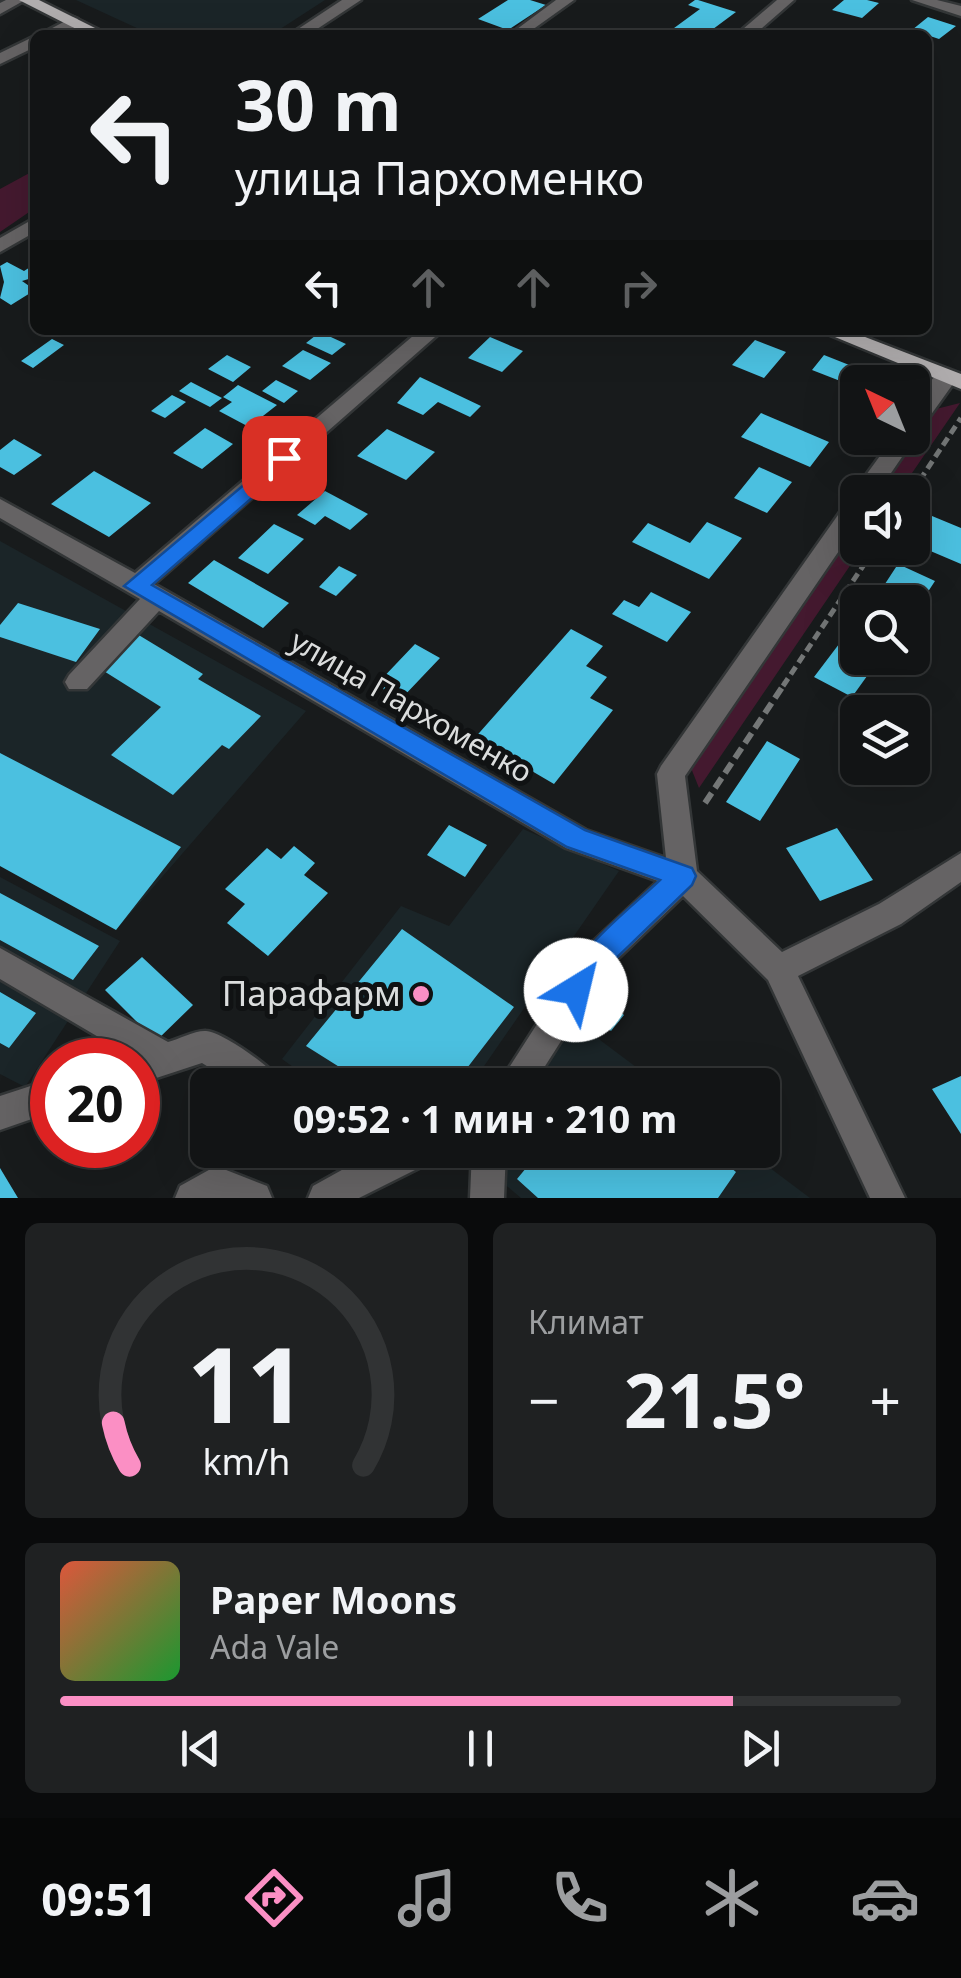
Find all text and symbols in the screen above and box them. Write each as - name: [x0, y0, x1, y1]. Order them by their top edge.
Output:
- text: 30 m: [235, 56, 402, 152]
- icon: left: [70, 70, 200, 200]
- text: улица Пархоменко: [235, 147, 644, 208]
- icon: left: [296, 260, 351, 315]
- icon: ahead: [401, 260, 456, 315]
- icon: ahead: [506, 260, 561, 315]
- icon: right: [611, 260, 666, 315]
- north arrow: [840, 365, 930, 455]
- map controls: [840, 365, 930, 785]
- pin: [242, 416, 327, 501]
- icon: arrive: [257, 431, 312, 486]
- button: sound: [840, 475, 930, 565]
- button: search: [840, 585, 930, 675]
- street label: улица Пархоменко: [283, 620, 540, 792]
- button: layers: [840, 695, 930, 785]
- position arrow: [524, 938, 628, 1042]
- place label: Парафарм: [222, 969, 401, 1016]
- marker: Парафарм: [410, 983, 432, 1005]
- speed limit sign: 20: [30, 1038, 160, 1168]
- text: 09:52 · 1 мин · 210 m: [293, 1092, 677, 1144]
- text: Климат: [528, 1300, 644, 1343]
- text: 11: [187, 1312, 306, 1453]
- text: 21.5°: [624, 1348, 805, 1450]
- text: −: [528, 1362, 559, 1437]
- text: +: [870, 1362, 901, 1437]
- text: km/h: [203, 1437, 290, 1485]
- text: Paper Moons: [210, 1573, 457, 1625]
- text: Ada Vale: [210, 1625, 339, 1668]
- icon: previous: [173, 1721, 228, 1776]
- icon: pause: [453, 1721, 508, 1776]
- icon: next: [733, 1721, 788, 1776]
- icon: directions: [239, 1863, 309, 1933]
- icon: music: [392, 1863, 462, 1933]
- icon: phone: [545, 1863, 615, 1933]
- icon: climate: [697, 1863, 767, 1933]
- icon: car: [850, 1863, 920, 1933]
- text: 09:51: [41, 1868, 157, 1929]

